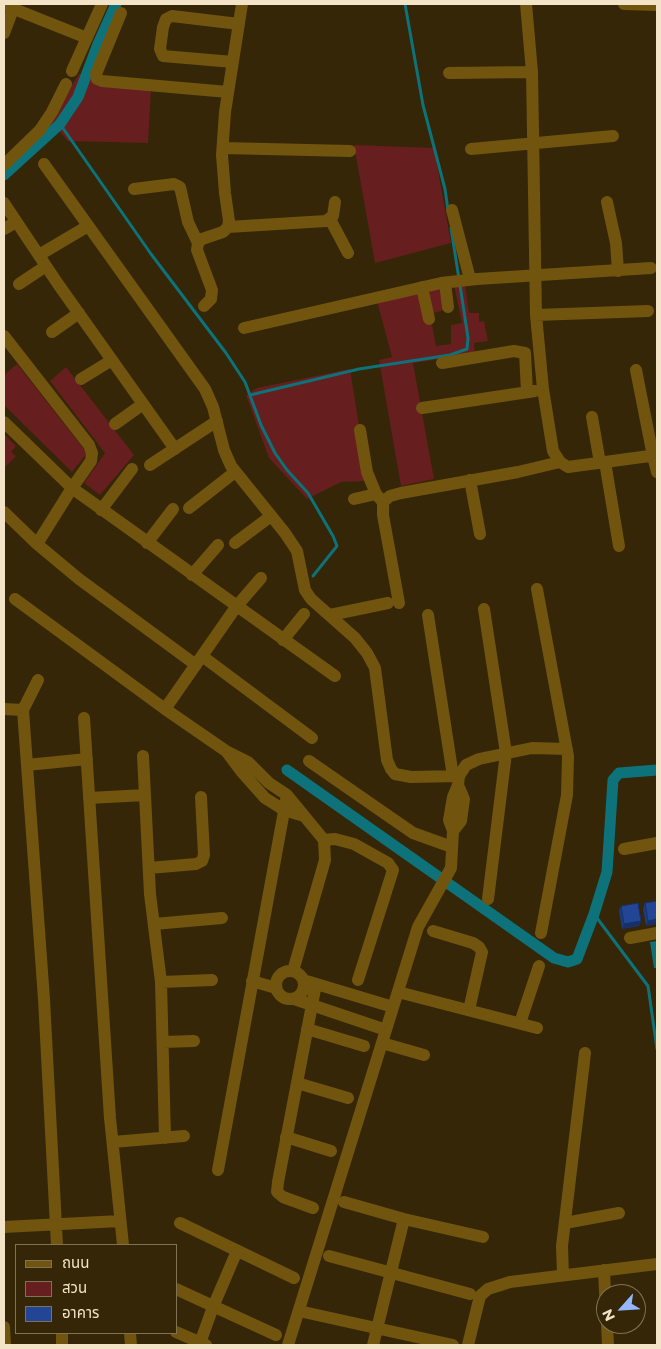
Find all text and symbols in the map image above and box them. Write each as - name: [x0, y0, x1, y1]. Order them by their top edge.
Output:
- legend: [15, 1244, 178, 1334]
- text: ถนน: [62, 1253, 89, 1272]
- text: สวน: [62, 1278, 87, 1297]
- north arrow: [596, 1284, 646, 1334]
- text: อาคาร: [62, 1303, 99, 1322]
- text: N: [598, 1306, 619, 1324]

